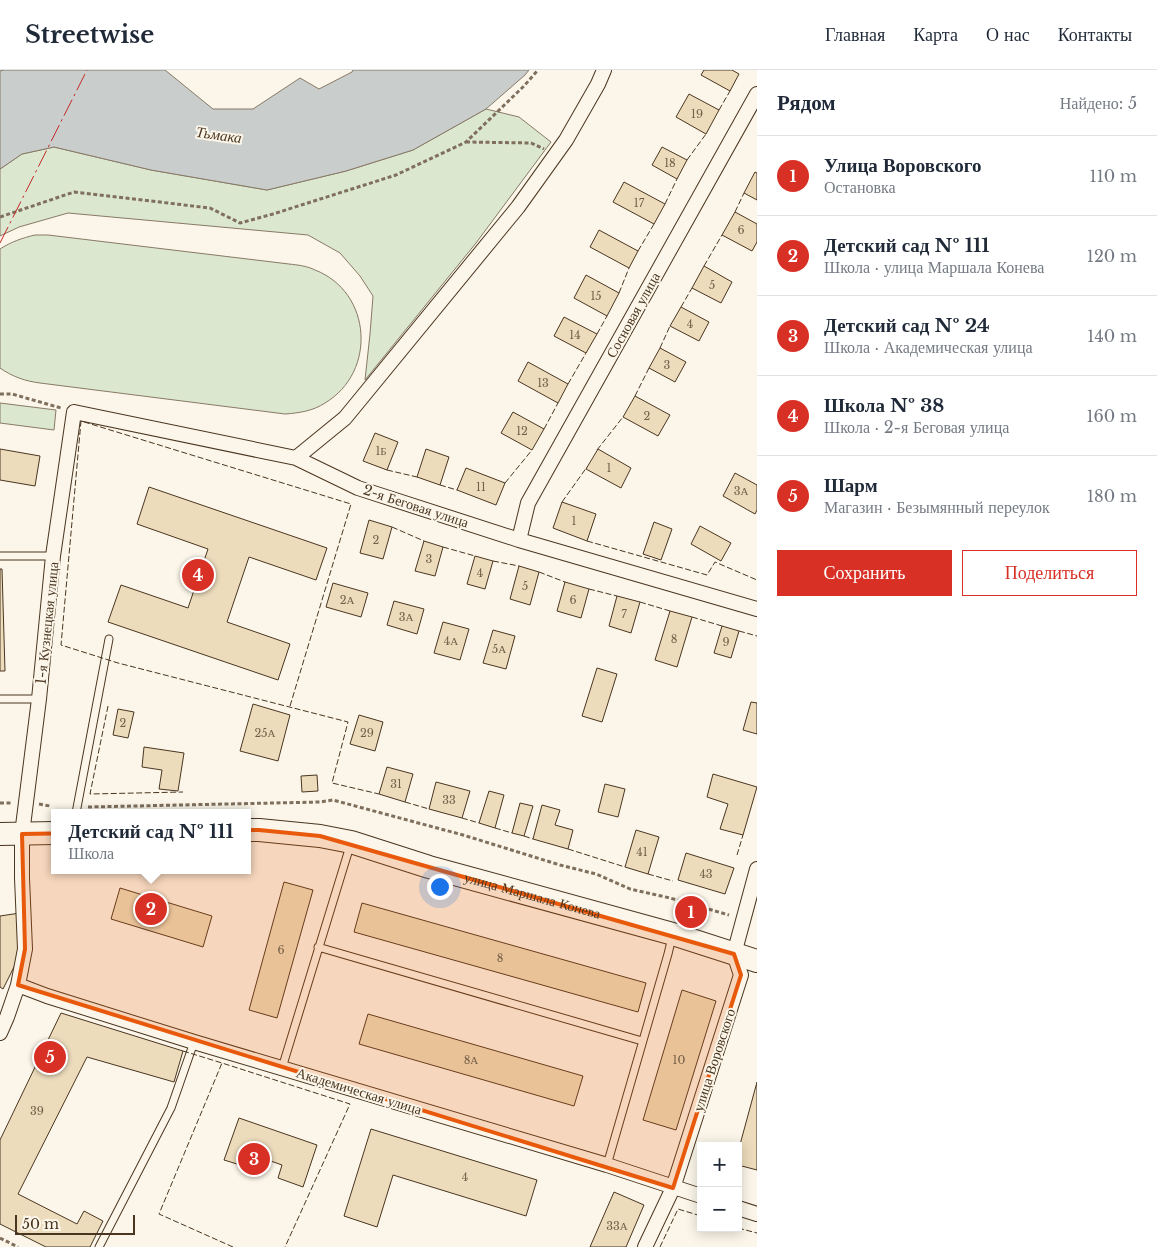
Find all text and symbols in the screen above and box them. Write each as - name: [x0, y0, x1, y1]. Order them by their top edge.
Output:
- text: Streetwise: [25, 20, 154, 49]
- text: Главная: [825, 24, 885, 46]
- text: Карта: [913, 24, 958, 46]
- text: О нас: [986, 24, 1030, 46]
- text: Контакты: [1058, 24, 1132, 46]
- text: Рядом: [777, 90, 836, 116]
- text: Найдено: 5: [1060, 93, 1137, 113]
- house number: 19: [691, 107, 703, 121]
- water label: Тьмака: [195, 122, 243, 147]
- text: Улица Воровского: [824, 154, 981, 177]
- house number: 18: [664, 156, 676, 170]
- text: 1: [790, 166, 796, 186]
- text: 110 m: [1090, 166, 1137, 186]
- text: Остановка: [824, 177, 896, 197]
- house number: 17: [634, 196, 645, 210]
- house number: 6: [737, 223, 745, 237]
- text: Детский сад № 111: [824, 234, 990, 257]
- text: 2: [788, 246, 798, 266]
- text: 120 m: [1087, 246, 1137, 266]
- text: Школа · улица Маршала Конева: [824, 257, 1044, 277]
- street label: Сосновая улица: [602, 268, 664, 361]
- house number: 5: [709, 278, 715, 292]
- house number: 15: [590, 289, 602, 303]
- text: Детский сад № 24: [824, 314, 990, 337]
- house number: 4: [687, 317, 693, 331]
- text: 3: [788, 326, 798, 346]
- text: 140 m: [1087, 326, 1137, 346]
- house number: 14: [569, 328, 581, 342]
- text: Школа · Академическая улица: [824, 337, 1033, 357]
- house number: 3: [664, 358, 671, 372]
- house number: 13: [537, 376, 549, 390]
- text: Школа № 38: [824, 394, 944, 417]
- text: 4: [788, 406, 798, 426]
- text: 160 m: [1086, 406, 1137, 426]
- house number: 2: [644, 409, 651, 423]
- text: Школа · 2-я Беговая улица: [824, 417, 1009, 437]
- house number: 12: [516, 424, 528, 438]
- house number: 1Б: [375, 444, 387, 458]
- house number: 1: [607, 461, 612, 475]
- text: Шарм: [824, 474, 878, 497]
- street label: 2-я Беговая улица: [361, 480, 472, 532]
- house number: 11: [476, 480, 486, 494]
- house number: 3А: [734, 484, 748, 498]
- text: 5: [788, 486, 798, 506]
- text: 180 m: [1087, 486, 1137, 506]
- text: Магазин · Безымянный переулок: [824, 497, 1050, 517]
- house number: 1: [572, 514, 577, 528]
- house number: 2: [373, 533, 380, 547]
- button: Сохранить: [777, 550, 952, 596]
- button: Поделиться: [962, 550, 1137, 596]
- house number: 3: [426, 552, 433, 566]
- pin: 4: [182, 556, 214, 594]
- street label: 1-я Кузнецкая улица: [32, 560, 62, 685]
- house number: 4: [477, 566, 483, 580]
- house number: 5: [522, 579, 528, 593]
- house number: 2А: [340, 593, 354, 607]
- house number: 6: [569, 593, 577, 607]
- house number: 7: [621, 607, 627, 621]
- house number: 3А: [399, 610, 413, 624]
- house number: 8: [671, 632, 677, 646]
- house number: 4А: [444, 634, 458, 648]
- house number: 9: [722, 635, 730, 649]
- house number: 5А: [492, 642, 506, 656]
- house number: 2: [120, 716, 127, 730]
- house number: 25А: [255, 726, 276, 740]
- house number: 29: [360, 726, 374, 740]
- house number: 31: [390, 777, 402, 791]
- house number: 33: [442, 793, 456, 807]
- popup: [51, 809, 251, 874]
- text: Детский сад № 111: [68, 820, 234, 843]
- text: Школа: [68, 843, 114, 863]
- house number: 41: [636, 845, 648, 859]
- house number: 43: [699, 867, 713, 881]
- street label: улица Маршала Конева: [462, 868, 603, 923]
- your location: [427, 874, 453, 900]
- pin: 2: [135, 890, 167, 928]
- pin: 1: [675, 893, 707, 931]
- house number: 6: [277, 943, 285, 957]
- house number: 8: [497, 951, 503, 965]
- street label: улица Воровского: [689, 1006, 739, 1114]
- pin: 5: [34, 1038, 66, 1076]
- house number: 8А: [464, 1053, 478, 1067]
- house number: 10: [673, 1053, 686, 1067]
- street label: Академическая улица: [294, 1063, 425, 1119]
- house number: 39: [30, 1104, 44, 1118]
- pin: 3: [238, 1140, 270, 1178]
- map controls: [697, 1142, 742, 1232]
- button: +: [697, 1142, 742, 1187]
- house number: 4: [462, 1170, 468, 1184]
- button: −: [697, 1187, 742, 1232]
- scale bar: [15, 1212, 135, 1235]
- text: 50 m: [22, 1215, 59, 1233]
- house number: 33А: [606, 1219, 628, 1233]

